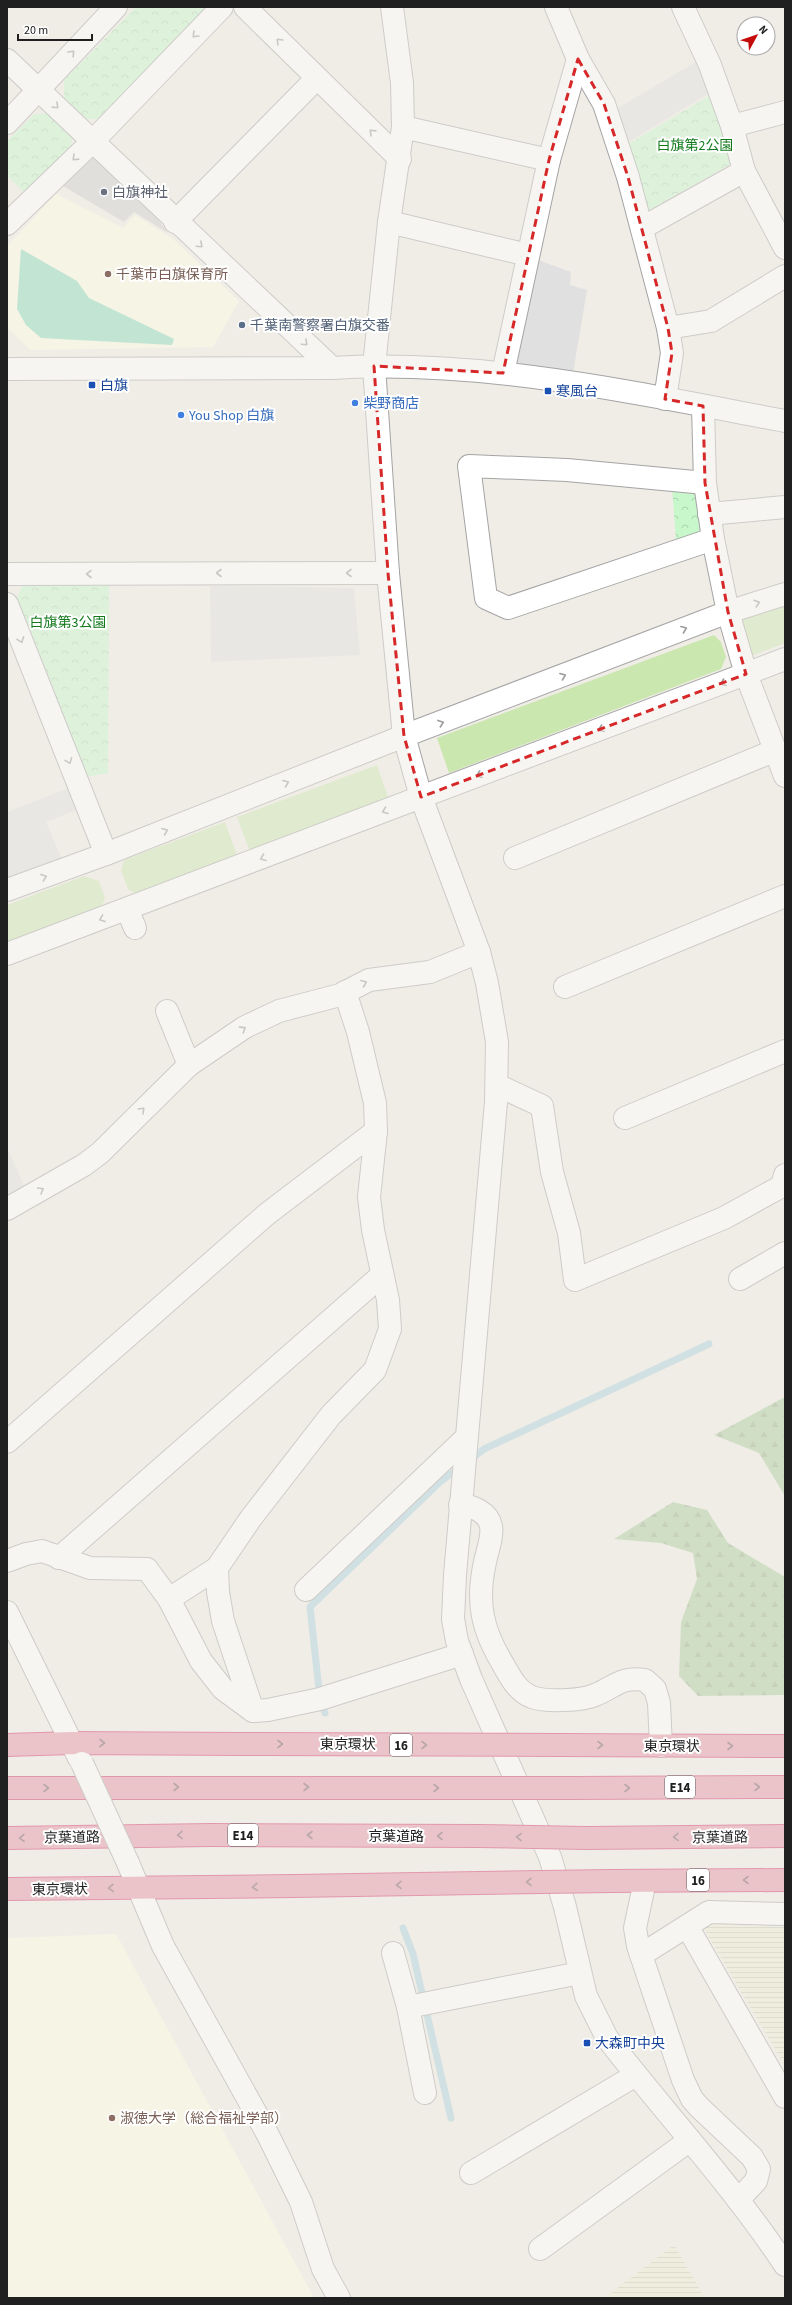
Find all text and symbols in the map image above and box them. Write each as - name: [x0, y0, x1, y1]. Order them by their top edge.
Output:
- scale bar: [18, 16, 92, 42]
- north arrow: [736, 16, 776, 56]
- text: 20 m: [24, 22, 48, 39]
- text: N: [755, 22, 771, 38]
- one-way arrow: [192, 30, 200, 38]
- one-way arrow: [276, 38, 284, 46]
- one-way arrow: [67, 50, 75, 58]
- one-way arrow: [51, 101, 59, 109]
- one-way arrow: [369, 129, 377, 137]
- park label: 白旗第2公園: [657, 136, 733, 156]
- one-way arrow: [72, 153, 80, 161]
- place label: 白旗神社: [112, 183, 168, 203]
- marker: 白旗神社: [99, 187, 109, 197]
- one-way arrow: [195, 240, 203, 248]
- place label: 千葉市白旗保育所: [116, 265, 228, 285]
- marker: 千葉市白旗保育所: [103, 269, 113, 279]
- place label: 千葉南警察署白旗交番: [250, 316, 390, 336]
- marker: 千葉南警察署白旗交番: [237, 320, 247, 330]
- one-way arrow: [300, 338, 308, 346]
- place label: 白旗: [100, 376, 128, 396]
- marker: 白旗: [87, 380, 97, 390]
- place label: 寒風台: [556, 382, 598, 402]
- marker: 寒風台: [543, 386, 553, 396]
- place label: 柴野商店: [363, 394, 419, 414]
- marker: 柴野商店: [350, 398, 360, 408]
- place label: You Shop 白旗: [188, 406, 274, 426]
- marker: You Shop 白旗: [176, 410, 186, 420]
- one-way arrow: [216, 569, 222, 577]
- one-way arrow: [346, 569, 352, 577]
- one-way arrow: [86, 570, 92, 578]
- one-way arrow: [753, 599, 760, 608]
- park label: 白旗第3公園: [30, 613, 106, 633]
- one-way arrow: [680, 626, 687, 634]
- one-way arrow: [17, 636, 25, 643]
- one-way arrow: [559, 673, 566, 681]
- one-way arrow: [719, 679, 726, 687]
- one-way arrow: [437, 719, 444, 727]
- one-way arrow: [598, 725, 605, 733]
- one-way arrow: [64, 757, 72, 764]
- one-way arrow: [476, 771, 483, 779]
- one-way arrow: [283, 779, 290, 787]
- one-way arrow: [381, 807, 388, 815]
- one-way arrow: [162, 827, 169, 835]
- one-way arrow: [260, 853, 267, 861]
- one-way arrow: [40, 873, 47, 881]
- one-way arrow: [99, 914, 106, 922]
- one-way arrow: [360, 979, 367, 987]
- one-way arrow: [239, 1026, 246, 1033]
- one-way arrow: [138, 1107, 145, 1115]
- one-way arrow: [37, 1187, 44, 1194]
- road number: 16: [390, 1734, 412, 1756]
- street label: 東京環状: [320, 1735, 376, 1755]
- street label: 東京環状: [644, 1737, 700, 1757]
- one-way arrow: [99, 1739, 105, 1747]
- one-way arrow: [277, 1740, 283, 1748]
- one-way arrow: [421, 1741, 427, 1749]
- one-way arrow: [597, 1741, 603, 1749]
- one-way arrow: [727, 1742, 733, 1750]
- road number: E14: [665, 1776, 695, 1798]
- one-way arrow: [173, 1783, 179, 1791]
- one-way arrow: [303, 1783, 309, 1791]
- one-way arrow: [754, 1783, 760, 1791]
- one-way arrow: [43, 1784, 49, 1792]
- one-way arrow: [433, 1784, 439, 1792]
- one-way arrow: [624, 1784, 630, 1792]
- road number: E14: [228, 1824, 258, 1846]
- street label: 京葉道路: [368, 1827, 424, 1847]
- street label: 京葉道路: [44, 1828, 100, 1848]
- street label: 京葉道路: [692, 1828, 748, 1848]
- one-way arrow: [177, 1831, 183, 1839]
- one-way arrow: [307, 1831, 313, 1839]
- one-way arrow: [437, 1832, 443, 1840]
- one-way arrow: [516, 1833, 522, 1841]
- one-way arrow: [673, 1833, 679, 1841]
- one-way arrow: [19, 1834, 25, 1842]
- road number: 16: [687, 1869, 709, 1891]
- one-way arrow: [743, 1876, 749, 1884]
- one-way arrow: [526, 1878, 532, 1886]
- street label: 東京環状: [32, 1880, 88, 1900]
- one-way arrow: [396, 1880, 402, 1889]
- one-way arrow: [252, 1883, 258, 1891]
- one-way arrow: [108, 1884, 114, 1892]
- place label: 大森町中央: [595, 2034, 665, 2054]
- marker: 大森町中央: [582, 2038, 592, 2048]
- place label: 淑徳大学（総合福祉学部）: [120, 2109, 288, 2129]
- marker: 淑徳大学（総合福祉学部）: [107, 2113, 117, 2123]

